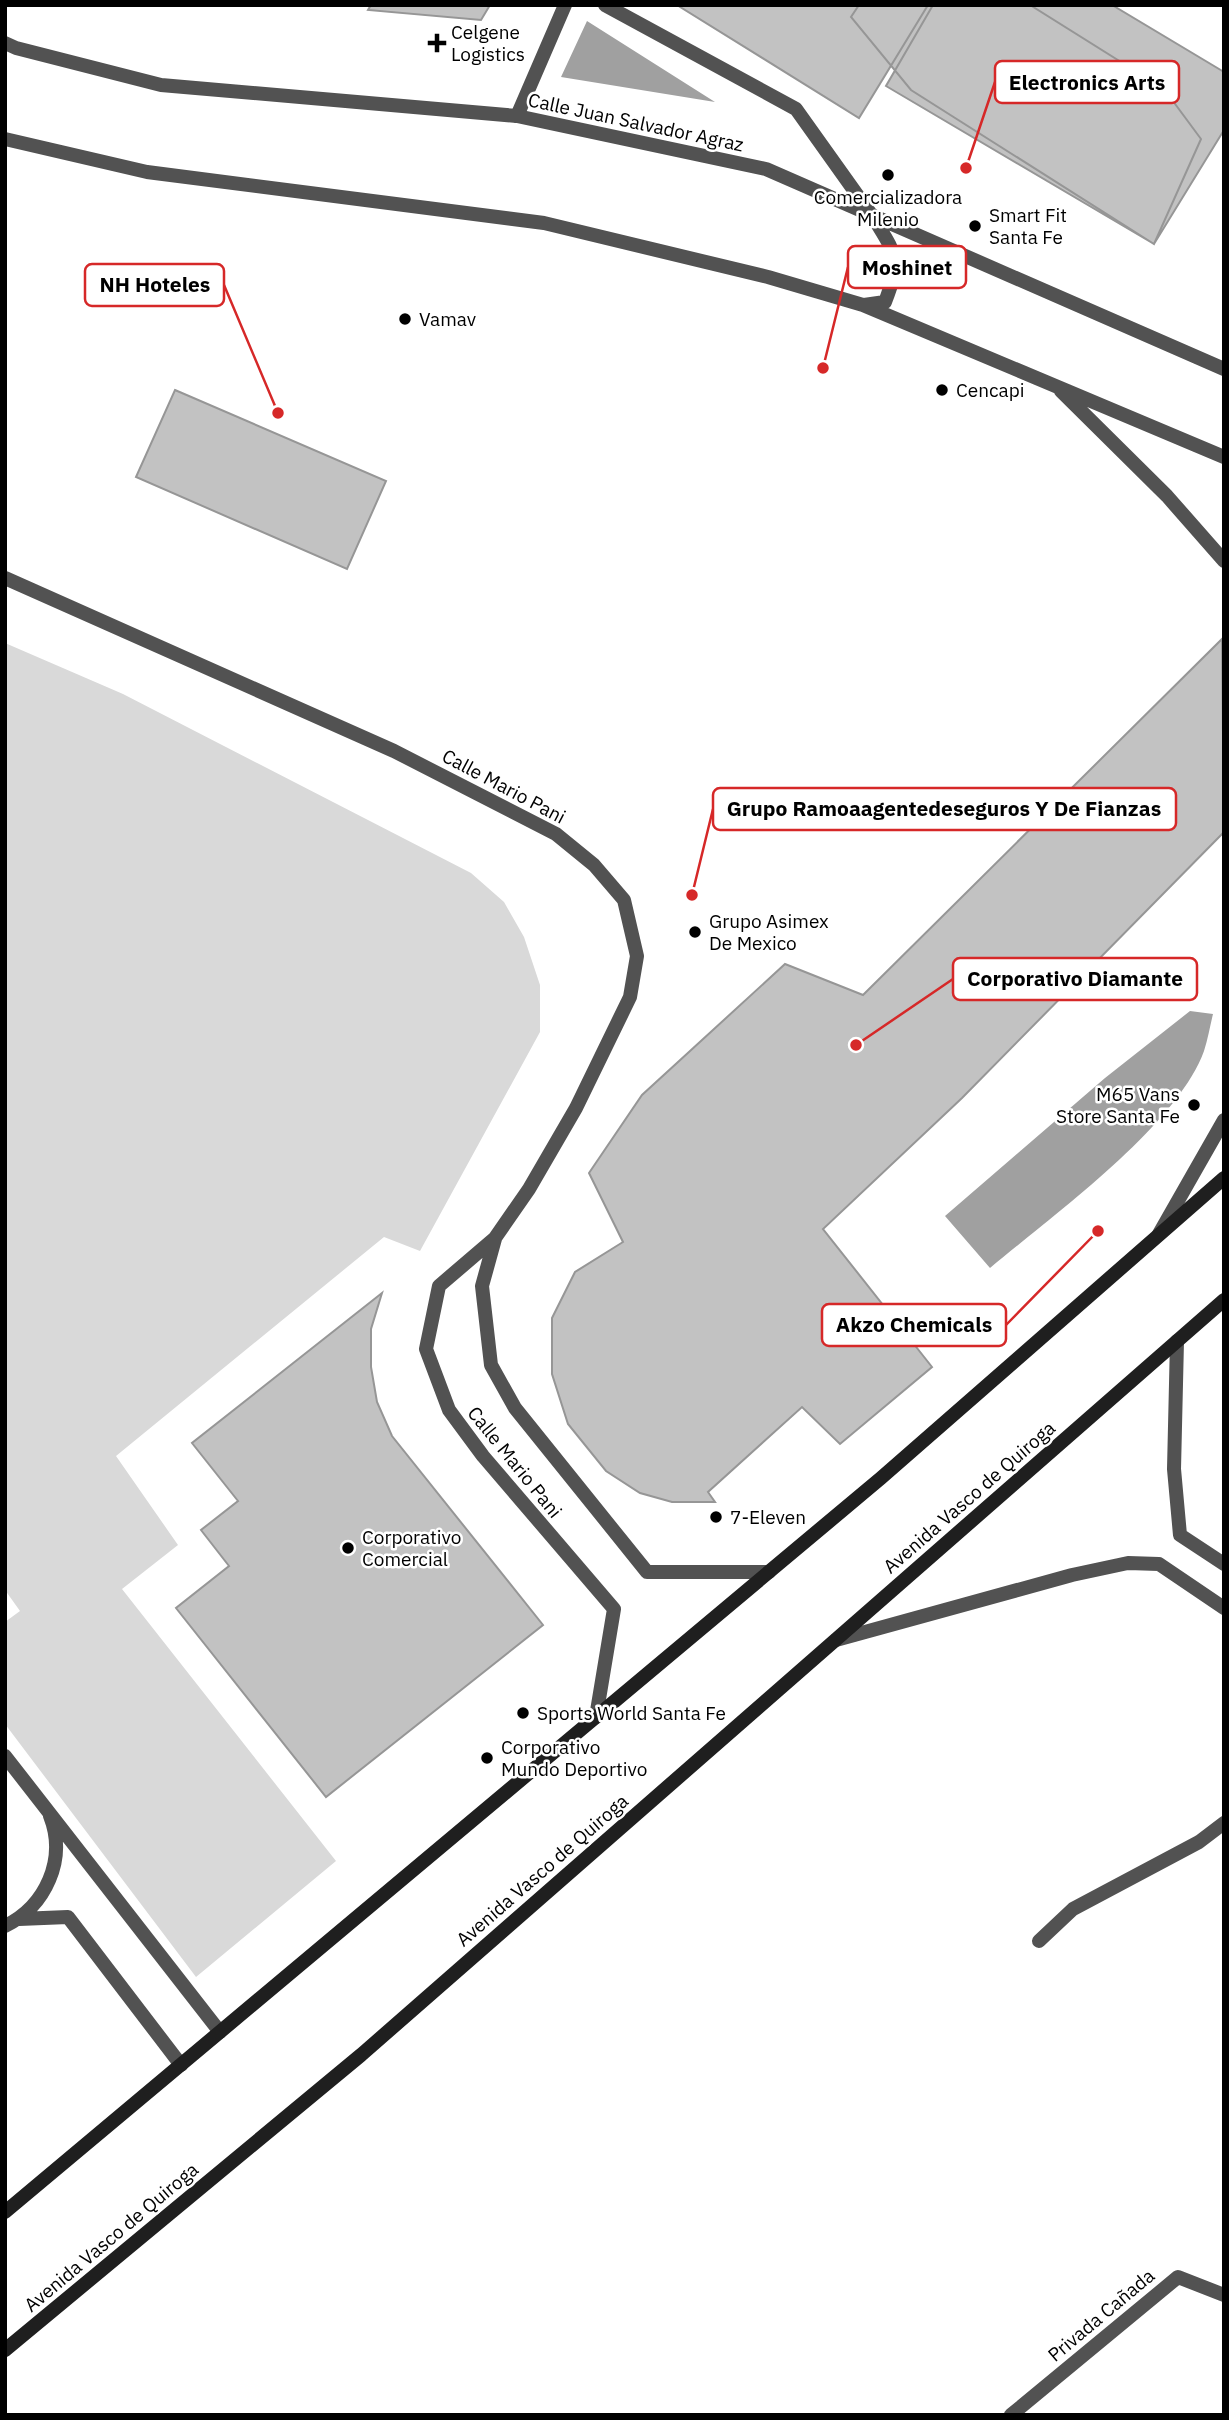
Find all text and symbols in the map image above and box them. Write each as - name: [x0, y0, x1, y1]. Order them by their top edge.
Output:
- place label: Celgene Logistics: [451, 20, 525, 66]
- marker: Celgene Logistics: [429, 35, 445, 51]
- callout: Electronics Arts: [995, 61, 1179, 103]
- text: Electronics Arts: [1009, 68, 1165, 96]
- street label: Calle Juan Salvador Agraz: [526, 87, 746, 157]
- marker: Comercializadora Milenio: [880, 167, 896, 183]
- place label: Comercializadora Milenio: [814, 185, 962, 231]
- place label: Smart Fit Santa Fe: [989, 203, 1067, 249]
- marker: Smart Fit Santa Fe: [967, 218, 983, 234]
- callout: Moshinet: [848, 246, 966, 288]
- text: Moshinet: [862, 253, 952, 281]
- callout: NH Hoteles: [85, 264, 224, 306]
- text: NH Hoteles: [100, 270, 210, 298]
- place label: Vamav: [419, 307, 476, 331]
- marker: Vamav: [397, 311, 413, 327]
- place label: Cencapi: [956, 378, 1025, 402]
- marker: Cencapi: [934, 382, 950, 398]
- street label: Calle Mario Pani: [438, 743, 570, 829]
- callout: Grupo Ramoaagentedeseguros Y De Fianzas: [713, 788, 1176, 830]
- text: Grupo Ramoaagentedeseguros Y De Fianzas: [727, 794, 1161, 822]
- place label: Grupo Asimex De Mexico: [709, 909, 829, 955]
- marker: Grupo Asimex De Mexico: [687, 924, 703, 940]
- callout: Corporativo Diamante: [953, 958, 1197, 1000]
- text: Corporativo Diamante: [967, 964, 1183, 992]
- place label: M65 Vans Store Santa Fe: [1056, 1082, 1180, 1128]
- marker: M65 Vans Store Santa Fe: [1186, 1097, 1202, 1113]
- callout: Akzo Chemicals: [822, 1304, 1006, 1346]
- text: Akzo Chemicals: [836, 1310, 992, 1338]
- street label: Calle Mario Pani: [463, 1401, 567, 1523]
- street label: Avenida Vasco de Quiroga: [878, 1416, 1060, 1578]
- place label: 7-Eleven: [730, 1505, 806, 1529]
- marker: 7-Eleven: [708, 1509, 724, 1525]
- place label: Corporativo Comercial: [362, 1525, 461, 1571]
- marker: Corporativo Comercial: [340, 1540, 356, 1556]
- place label: Sports World Santa Fe: [537, 1701, 726, 1725]
- marker: Sports World Santa Fe: [515, 1705, 531, 1721]
- place label: Corporativo Mundo Deportivo: [501, 1735, 647, 1781]
- marker: Corporativo Mundo Deportivo: [479, 1750, 495, 1766]
- street label: Avenida Vasco de Quiroga: [451, 1789, 633, 1951]
- street label: Avenida Vasco de Quiroga: [19, 2157, 203, 2317]
- street label: Privada Cañada: [1043, 2263, 1159, 2367]

